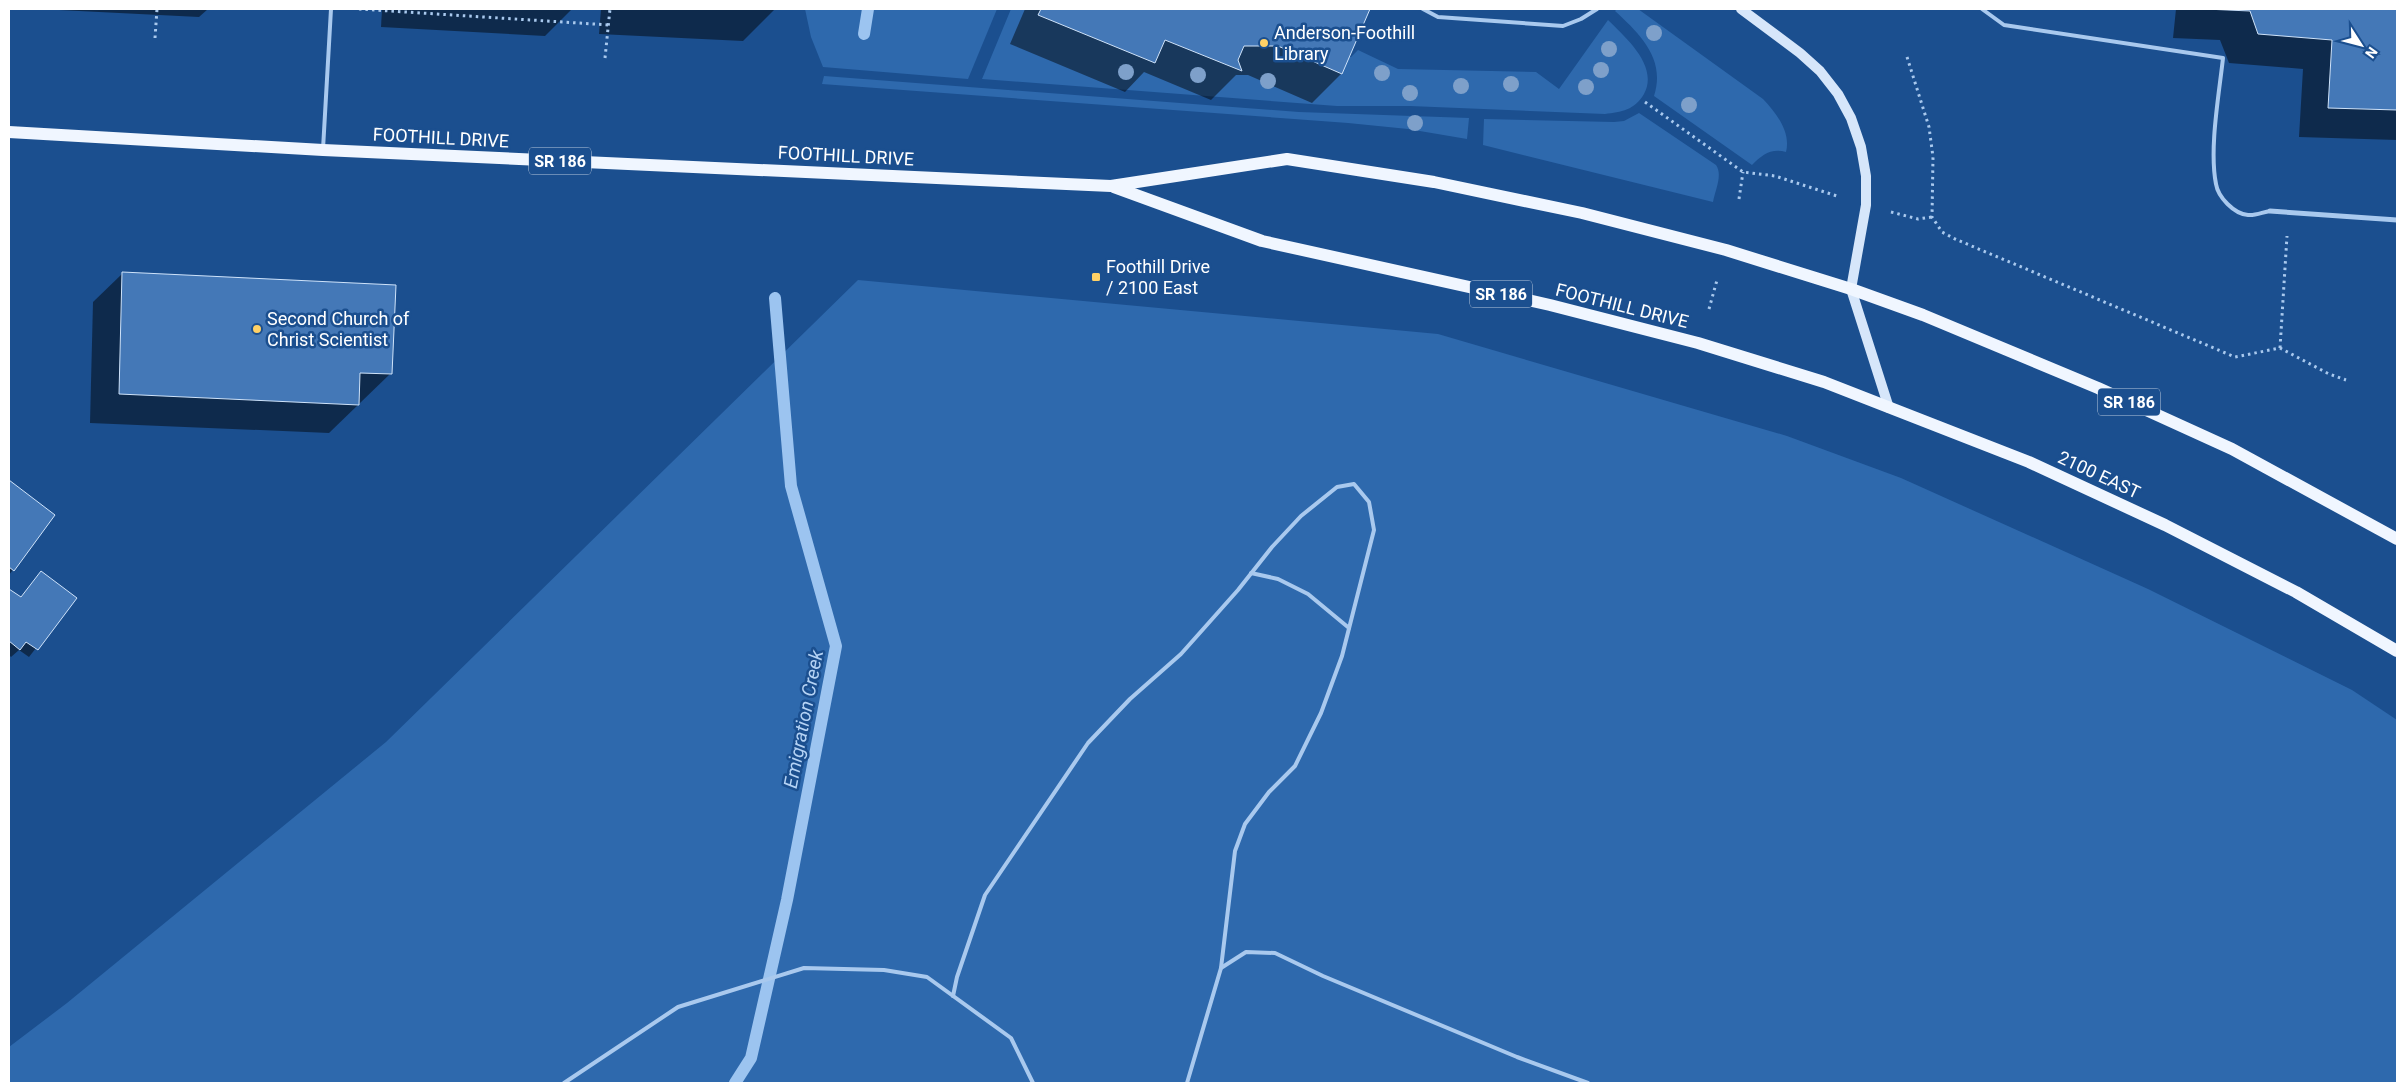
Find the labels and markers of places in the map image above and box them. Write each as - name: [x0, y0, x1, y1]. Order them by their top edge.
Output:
- place label: Anderson-Foothill Library: [1274, 22, 1415, 64]
- marker: Anderson-Foothill Library: [1258, 37, 1270, 49]
- place label: Foothill Drive / 2100 East: [1106, 256, 1210, 298]
- marker: Foothill Drive / 2100 East: [1090, 271, 1102, 283]
- place label: Second Church of Christ Scientist: [267, 308, 410, 350]
- marker: Second Church of Christ Scientist: [251, 323, 263, 335]

